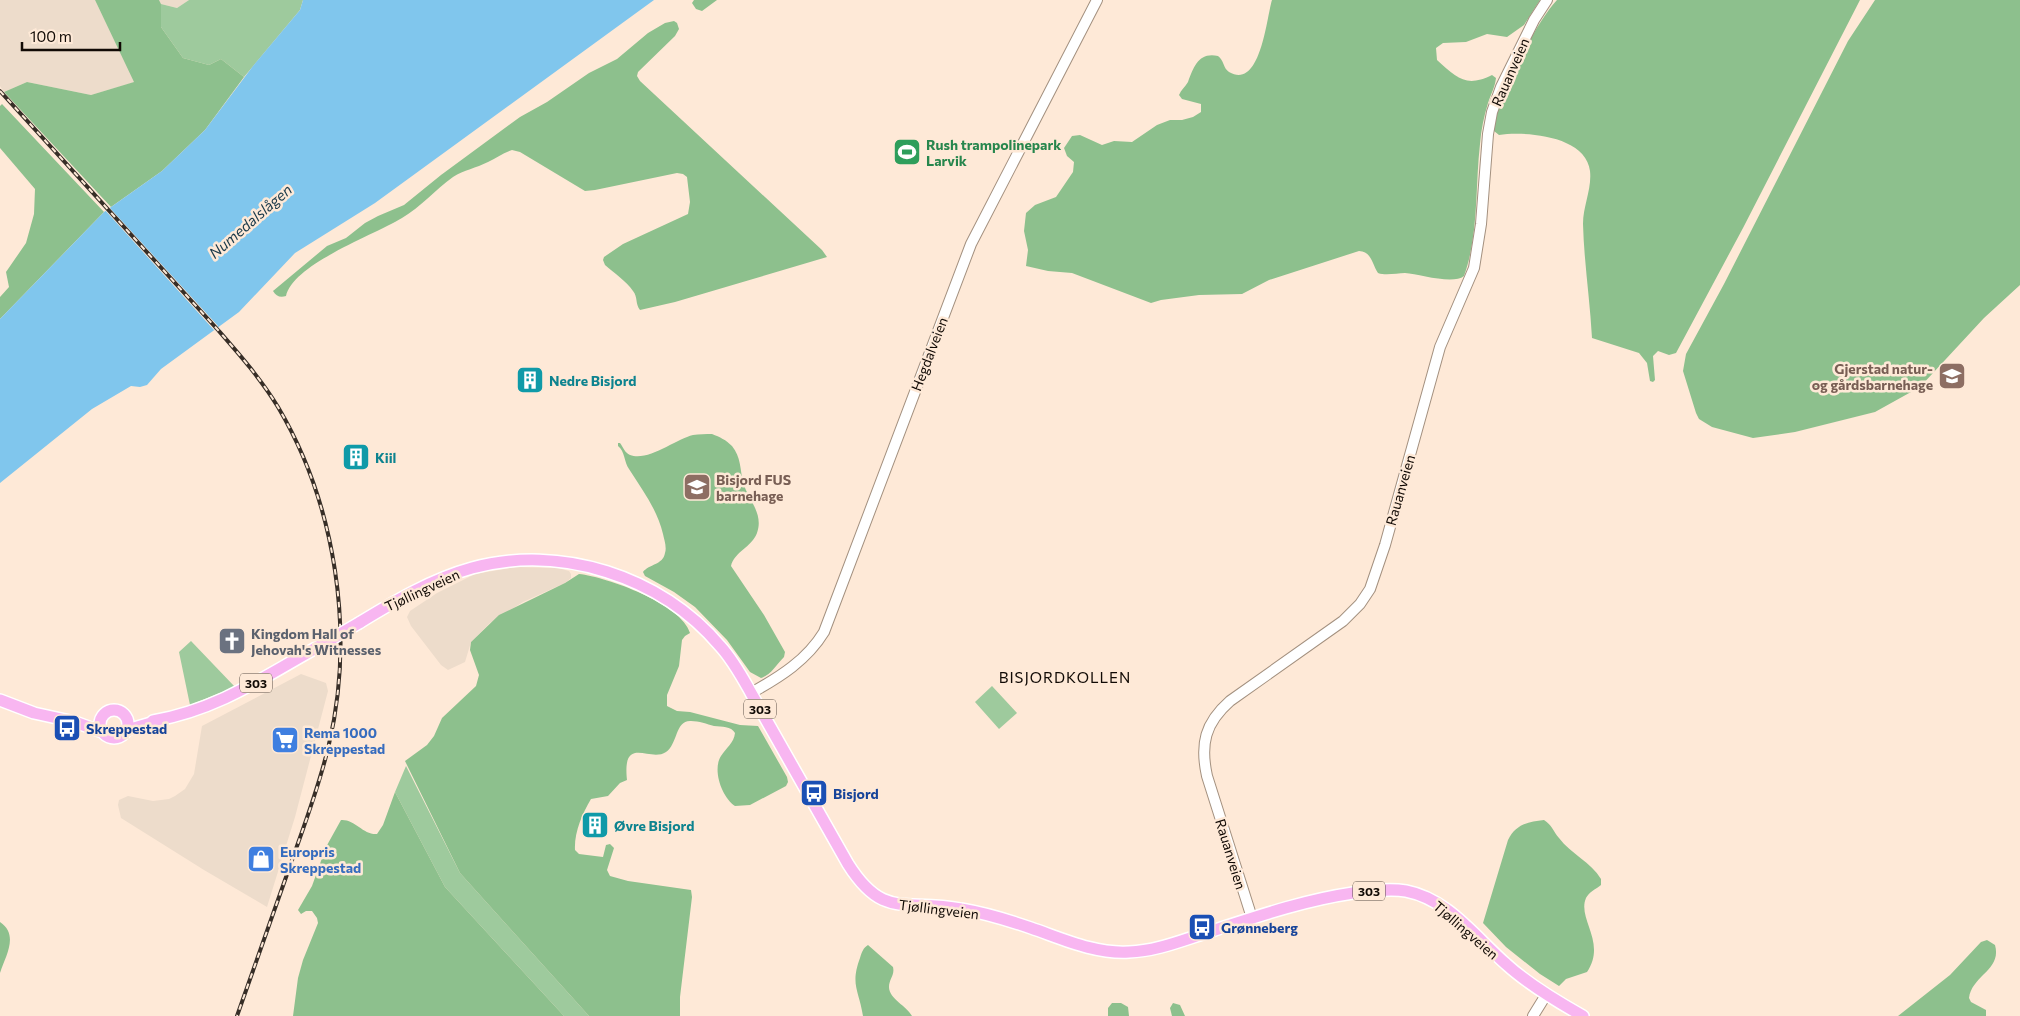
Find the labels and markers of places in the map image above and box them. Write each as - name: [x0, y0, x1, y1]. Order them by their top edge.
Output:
- place label: Rush trampolinepark Larvik: [926, 136, 1061, 169]
- sports icon: Rush trampolinepark Larvik: [892, 137, 922, 167]
- place label: Gjerstad natur- og gårdsbarnehage: [1812, 360, 1933, 393]
- school or university icon: Gjerstad natur- og gårdsbarnehage: [1937, 361, 1967, 391]
- building icon: Nedre Bisjord: [515, 365, 545, 395]
- place label: Nedre Bisjord: [549, 372, 636, 389]
- building icon: Kiil: [341, 442, 371, 472]
- place label: Kiil: [375, 449, 396, 466]
- place label: Bisjord FUS barnehage: [716, 471, 791, 504]
- school or university icon: Bisjord FUS barnehage: [682, 472, 712, 502]
- place label: Kingdom Hall of Jehovah's Witnesses: [251, 625, 382, 658]
- church icon: Kingdom Hall of Jehovah's Witnesses: [217, 626, 247, 656]
- bus stop icon: Skreppestad: [52, 713, 82, 743]
- place label: Skreppestad: [86, 720, 167, 737]
- place label: Rema 1000 Skreppestad: [304, 724, 385, 757]
- supermarket icon: Rema 1000 Skreppestad: [270, 725, 300, 755]
- bus stop icon: Bisjord: [799, 778, 829, 808]
- place label: Bisjord: [833, 785, 879, 802]
- building icon: Øvre Bisjord: [580, 810, 610, 840]
- place label: Øvre Bisjord: [614, 817, 694, 834]
- place label: Europris Skreppestad: [280, 843, 361, 876]
- shop icon: Europris Skreppestad: [246, 844, 276, 874]
- bus stop icon: Grønneberg: [1187, 912, 1217, 942]
- place label: Grønneberg: [1221, 919, 1298, 936]

